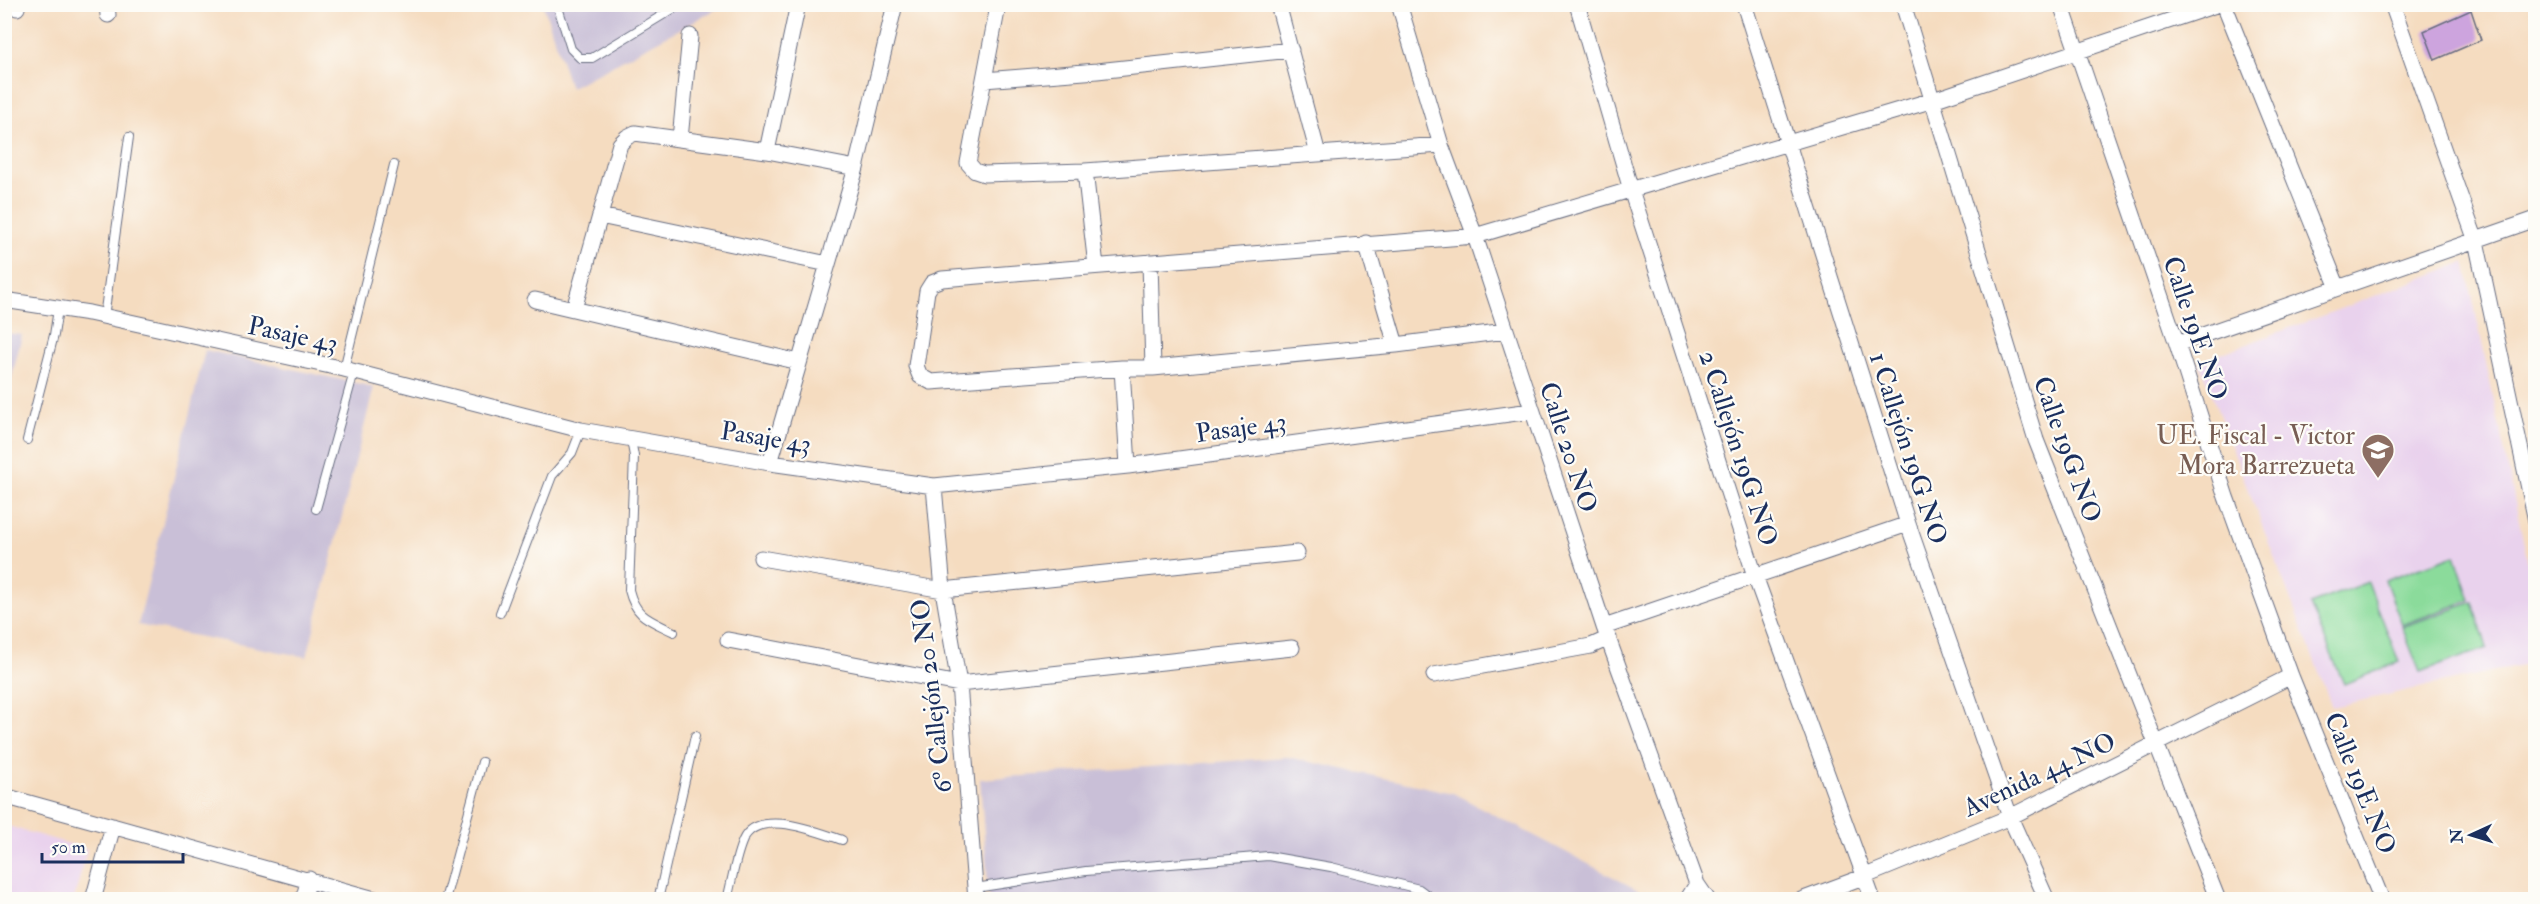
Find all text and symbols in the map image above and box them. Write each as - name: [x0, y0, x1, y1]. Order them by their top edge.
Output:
- street label: Calle 19E NO: [2156, 252, 2235, 404]
- street label: Pasaje 43: [245, 310, 341, 360]
- street label: 2 Callejón 19G NO: [1691, 346, 1785, 550]
- street label: 1 Callejón 19G NO: [1862, 348, 1954, 548]
- street label: Calle 19G NO: [2026, 372, 2108, 527]
- street label: Calle 20 NO: [1532, 378, 1604, 517]
- street label: Pasaje 43: [1194, 406, 1289, 450]
- street label: Pasaje 43: [718, 415, 813, 461]
- place label: UE. Fiscal - Victor Mora Barrezueta: [2156, 420, 2355, 482]
- school or university icon: UE. Fiscal - Victor Mora Barrezueta: [2360, 432, 2396, 479]
- street label: 6º Callejón 20 NO: [904, 597, 960, 795]
- street label: Calle 19E NO: [2317, 708, 2403, 859]
- street label: Avenida 44 NO: [1957, 726, 2121, 825]
- north arrow: [2441, 805, 2501, 865]
- scale bar: [42, 826, 183, 864]
- text: N: [2447, 827, 2468, 845]
- text: 50 m: [51, 836, 86, 859]

